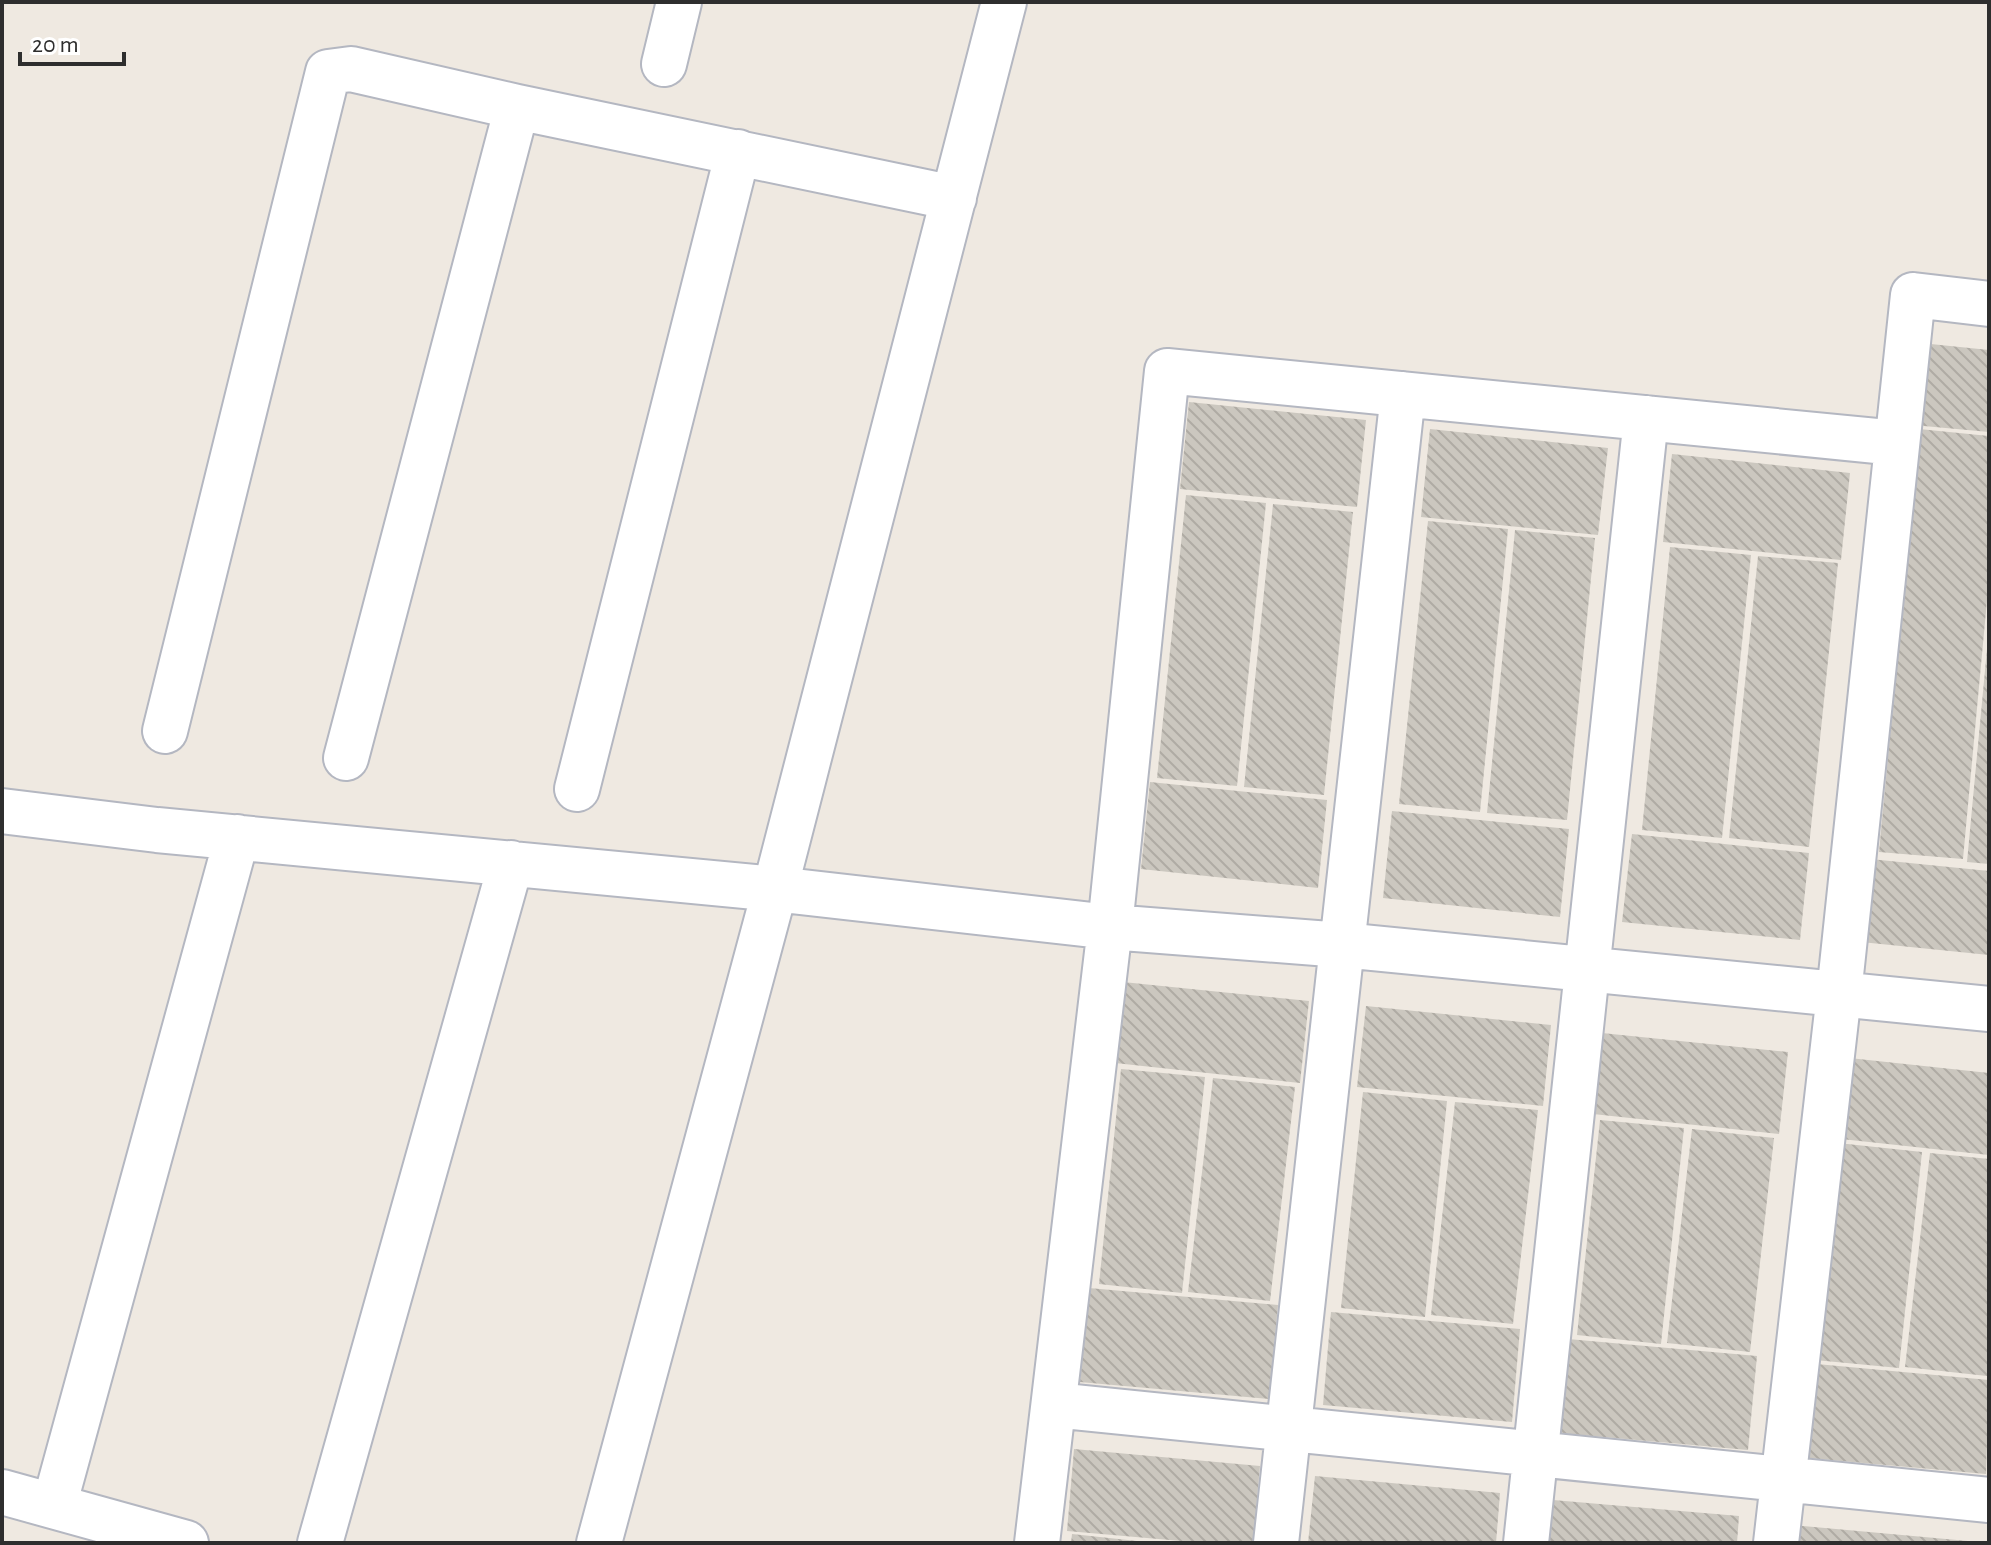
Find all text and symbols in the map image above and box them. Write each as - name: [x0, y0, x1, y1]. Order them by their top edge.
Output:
- scale bar: [20, 16, 124, 66]
- text: 20 m: [32, 33, 79, 57]

